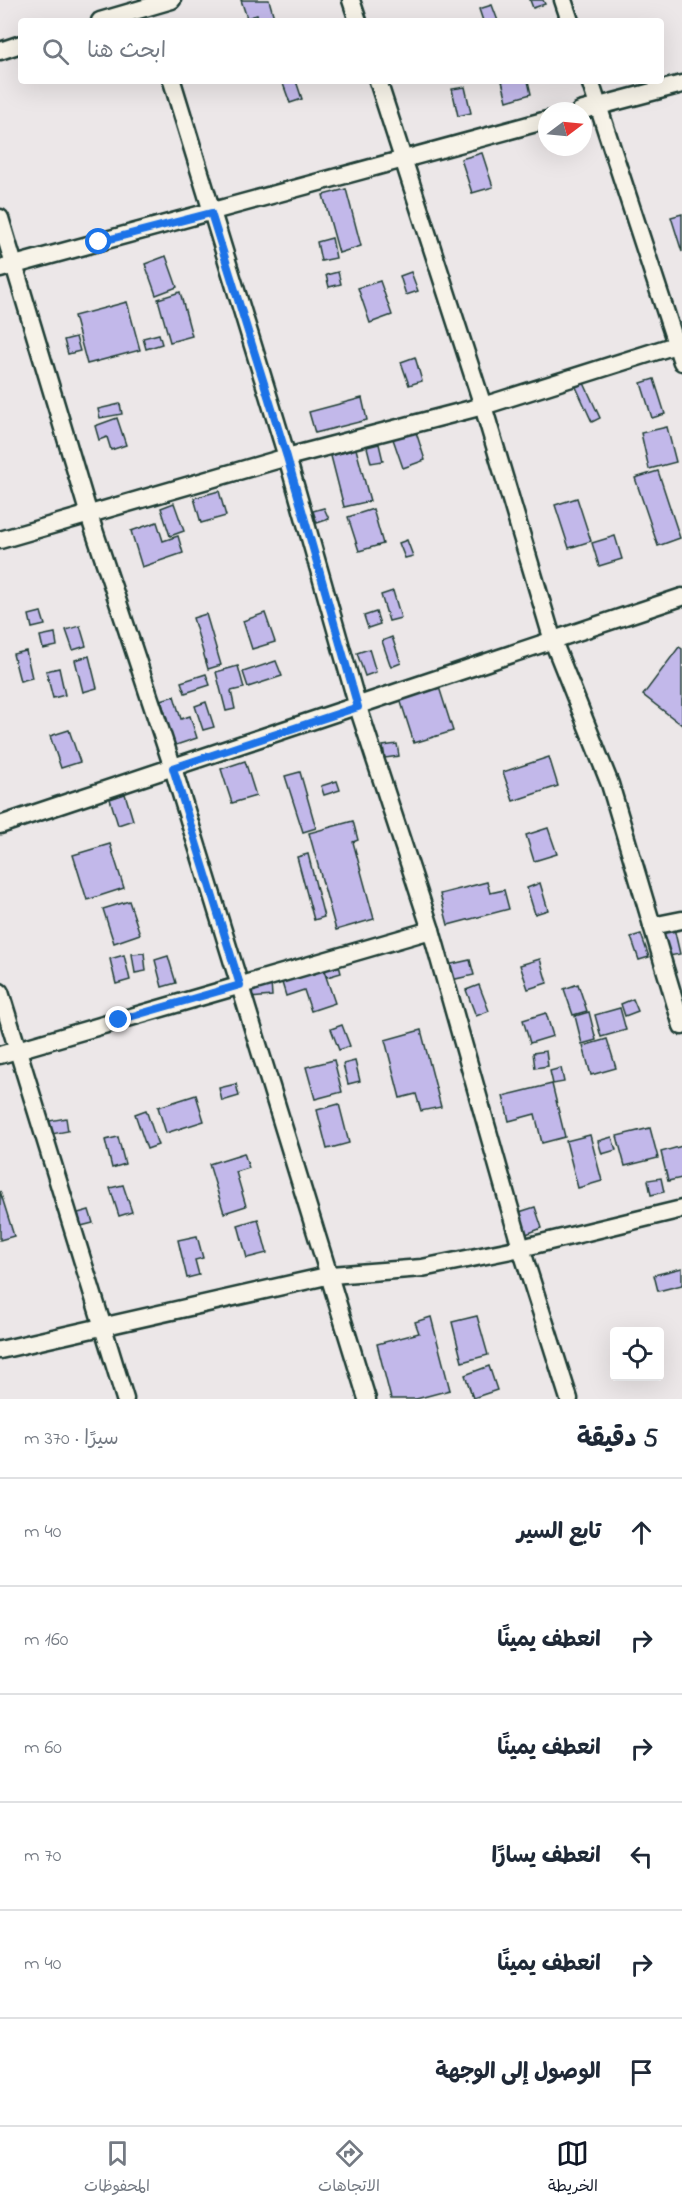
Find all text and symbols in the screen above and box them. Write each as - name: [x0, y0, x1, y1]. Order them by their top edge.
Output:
- search box: [18, 18, 664, 84]
- icon: search: [39, 35, 72, 68]
- text: ابحث هنا: [87, 36, 166, 68]
- north arrow: [538, 102, 592, 156]
- route start: [85, 228, 111, 254]
- route end: [105, 1006, 131, 1032]
- map controls: [610, 1327, 664, 1381]
- button: locate: [610, 1327, 664, 1381]
- text: 5 دقيقة: [577, 1421, 658, 1459]
- text: سيرًا · 370 m: [24, 1425, 119, 1454]
- icon: ahead: [625, 1516, 658, 1549]
- text: تابع السير: [517, 1517, 601, 1549]
- text: 40 m: [24, 1518, 61, 1547]
- icon: right: [625, 1624, 658, 1657]
- text: انعطف يمينًا: [497, 1625, 601, 1657]
- text: 160 m: [24, 1626, 68, 1655]
- icon: right: [625, 1732, 658, 1765]
- text: انعطف يمينًا: [497, 1733, 601, 1765]
- text: 60 m: [24, 1734, 62, 1763]
- icon: left: [625, 1840, 658, 1873]
- text: انعطف يسارًا: [492, 1841, 601, 1873]
- text: 70 m: [24, 1842, 61, 1871]
- icon: right: [625, 1948, 658, 1981]
- text: انعطف يمينًا: [497, 1949, 601, 1981]
- text: 40 m: [24, 1950, 61, 1979]
- icon: arrive: [625, 2056, 658, 2089]
- text: الوصول إلى الوجهة: [435, 2057, 601, 2089]
- tab: المحفوظات: [84, 2137, 150, 2200]
- tab: الاتجاهات: [318, 2137, 380, 2200]
- tab: الخريطة: [548, 2137, 598, 2200]

